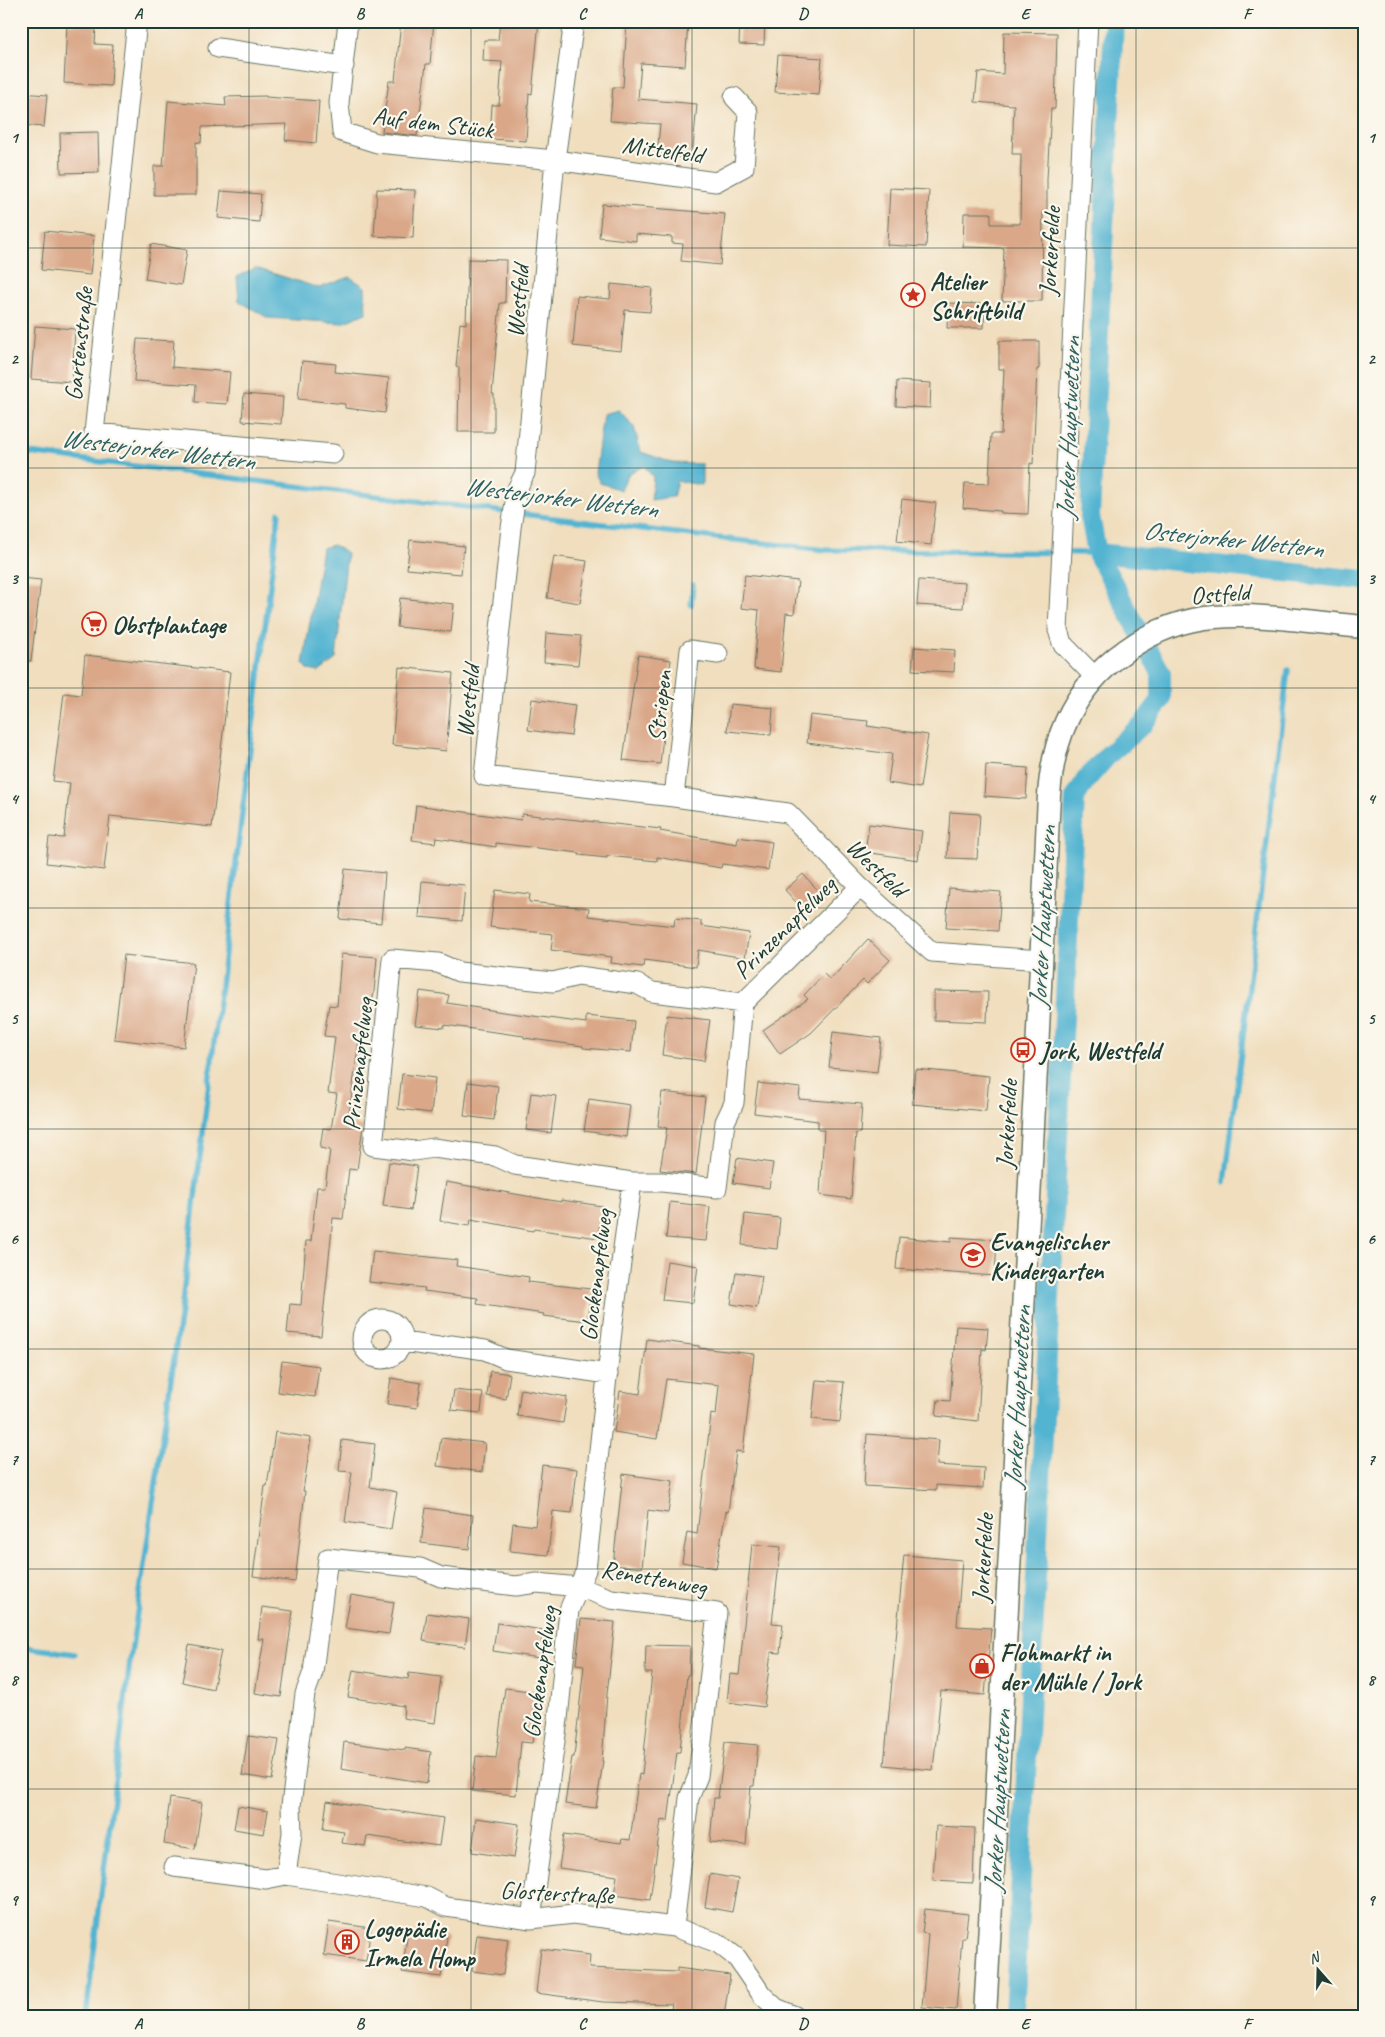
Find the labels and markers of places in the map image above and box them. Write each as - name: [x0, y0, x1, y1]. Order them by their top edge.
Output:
- place label: Atelier Schriftbild: [930, 266, 1025, 327]
- place icon: Atelier Schriftbild: [900, 282, 926, 308]
- place label: Obstplantage: [112, 609, 227, 641]
- supermarket icon: Obstplantage: [81, 611, 107, 637]
- place label: Jork, Westfeld: [1038, 1035, 1165, 1067]
- bus stop icon: Jork, Westfeld: [1010, 1037, 1036, 1063]
- place label: Evangelischer Kindergarten: [990, 1226, 1111, 1287]
- school or university icon: Evangelischer Kindergarten: [960, 1242, 986, 1268]
- place label: Flohmarkt in der Mühle / Jork: [1000, 1637, 1144, 1698]
- shop icon: Flohmarkt in der Mühle / Jork: [969, 1653, 995, 1679]
- place label: Logopädie Irmela Homp: [364, 1913, 477, 1974]
- building icon: Logopädie Irmela Homp: [334, 1929, 360, 1955]

